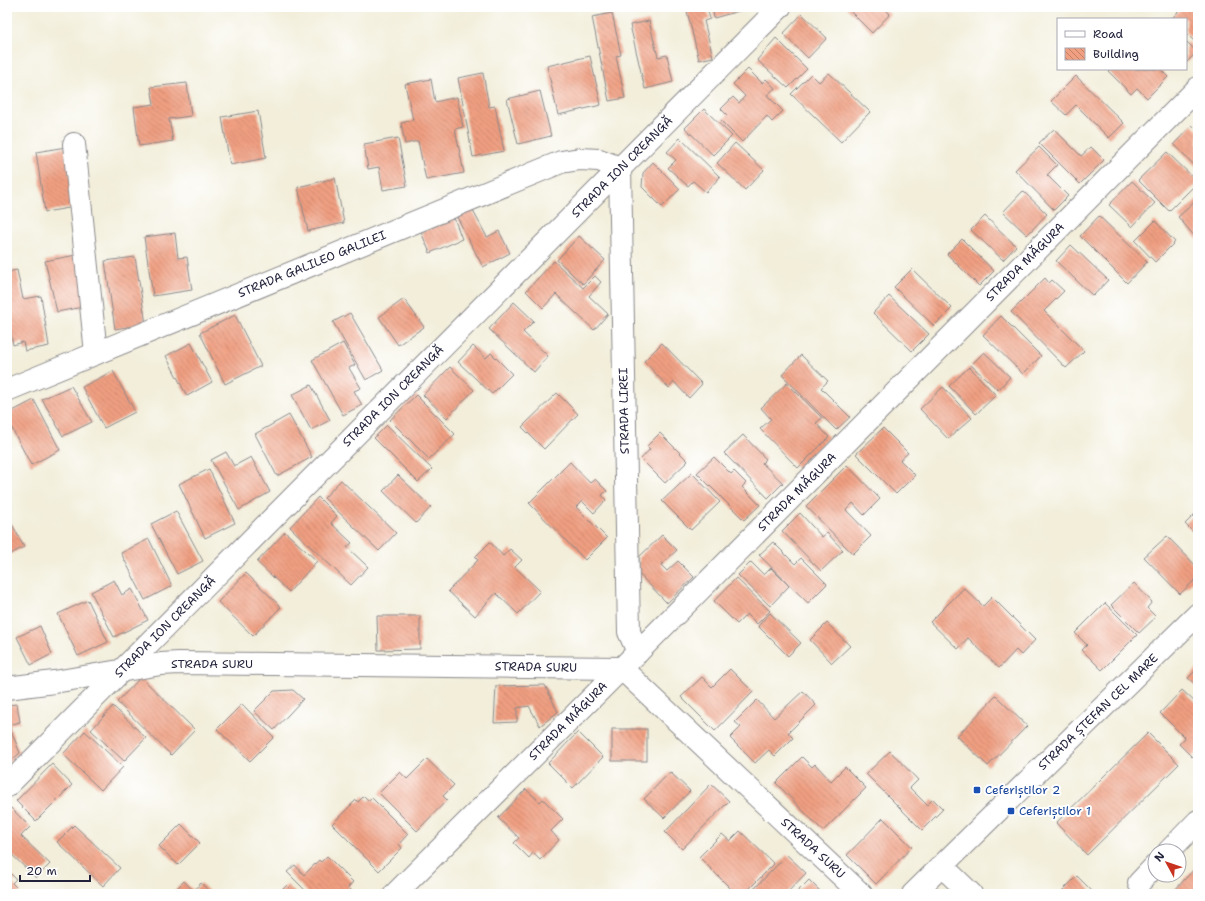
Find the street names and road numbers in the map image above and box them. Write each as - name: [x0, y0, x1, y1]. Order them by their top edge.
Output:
- street label: STRADA ION CREANGĂ: [568, 113, 676, 221]
- street label: STRADA MĂGURA: [982, 219, 1068, 305]
- street label: STRADA GALILEO GALILEI: [236, 227, 389, 301]
- street label: STRADA ION CREANGĂ: [339, 342, 447, 450]
- street label: STRADA LIREI: [615, 367, 633, 454]
- street label: STRADA MĂGURA: [754, 449, 840, 535]
- street label: STRADA ION CREANGĂ: [111, 573, 219, 681]
- street label: STRADA ȘTEFAN CEL MARE: [1034, 650, 1162, 774]
- street label: STRADA SURU: [171, 656, 253, 672]
- street label: STRADA SURU: [495, 658, 577, 676]
- street label: STRADA MĂGURA: [525, 678, 611, 764]
- street label: STRADA SURU: [778, 814, 848, 882]

